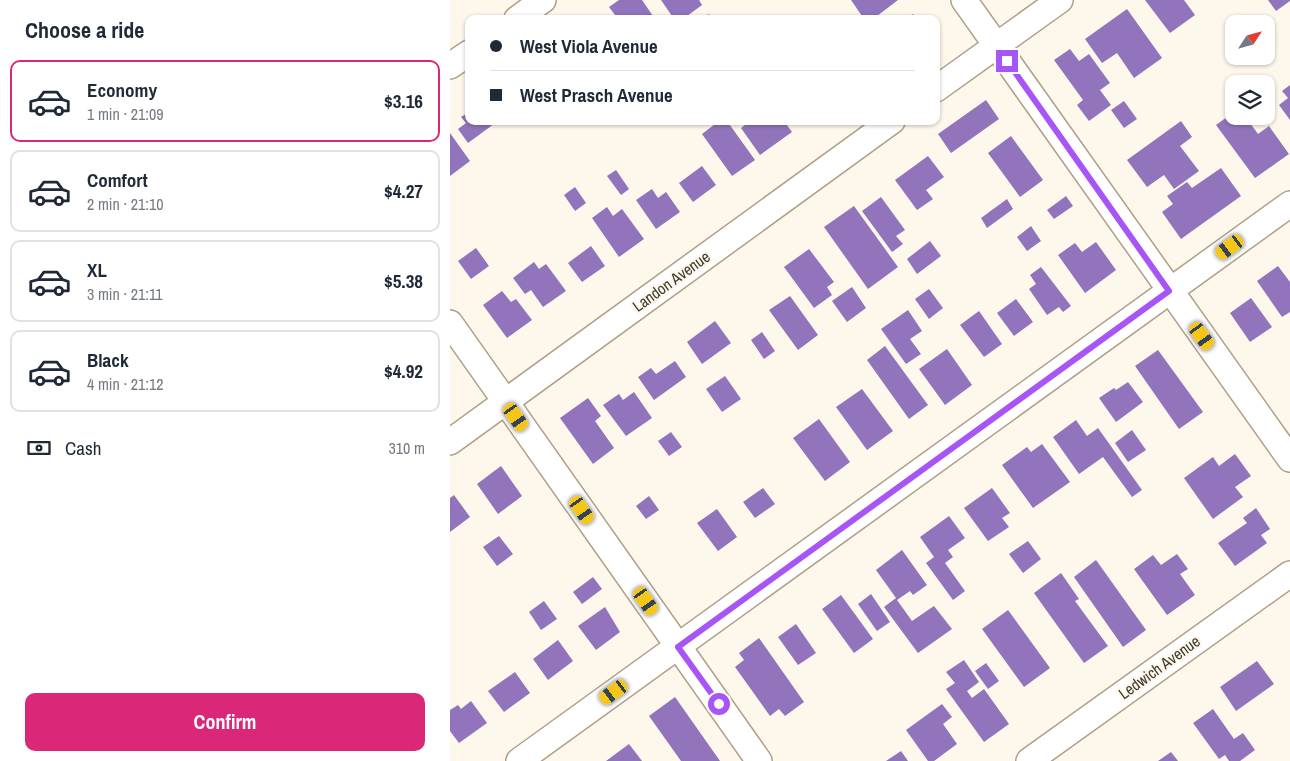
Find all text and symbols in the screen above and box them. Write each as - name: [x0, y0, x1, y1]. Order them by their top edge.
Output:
- text: Choose a ride: [25, 15, 144, 45]
- north arrow: [1225, 15, 1275, 65]
- map controls: [1225, 15, 1275, 125]
- text: West Viola Avenue: [520, 33, 658, 59]
- route end: [996, 50, 1018, 72]
- button: layers: [1225, 75, 1275, 125]
- text: Economy: [87, 77, 157, 103]
- icon: car: [27, 79, 72, 124]
- text: West Prasch Avenue: [520, 82, 673, 108]
- text: $3.16: [384, 88, 423, 114]
- text: 1 min · 21:09: [87, 103, 164, 125]
- text: Comfort: [87, 167, 148, 193]
- icon: car: [27, 169, 72, 214]
- text: $4.27: [384, 178, 423, 204]
- text: 2 min · 21:10: [87, 193, 164, 215]
- car: [1213, 232, 1246, 262]
- street label: Landon Avenue: [628, 245, 714, 317]
- text: XL: [87, 257, 107, 283]
- icon: car: [27, 259, 72, 304]
- text: $5.38: [384, 268, 423, 294]
- text: 3 min · 21:11: [87, 283, 163, 305]
- car: [1187, 319, 1216, 353]
- text: Black: [87, 347, 129, 373]
- icon: car: [27, 349, 72, 394]
- text: $4.92: [384, 358, 423, 384]
- text: 4 min · 21:12: [87, 373, 164, 395]
- car: [501, 400, 530, 434]
- icon: cash: [25, 434, 53, 462]
- text: Cash: [65, 435, 101, 461]
- text: 310 m: [389, 437, 425, 459]
- car: [567, 493, 596, 527]
- car: [631, 584, 660, 618]
- street label: Ledwich Avenue: [1114, 630, 1204, 704]
- car: [597, 677, 630, 707]
- button: Confirm: [25, 693, 425, 751]
- route start: [708, 693, 730, 715]

